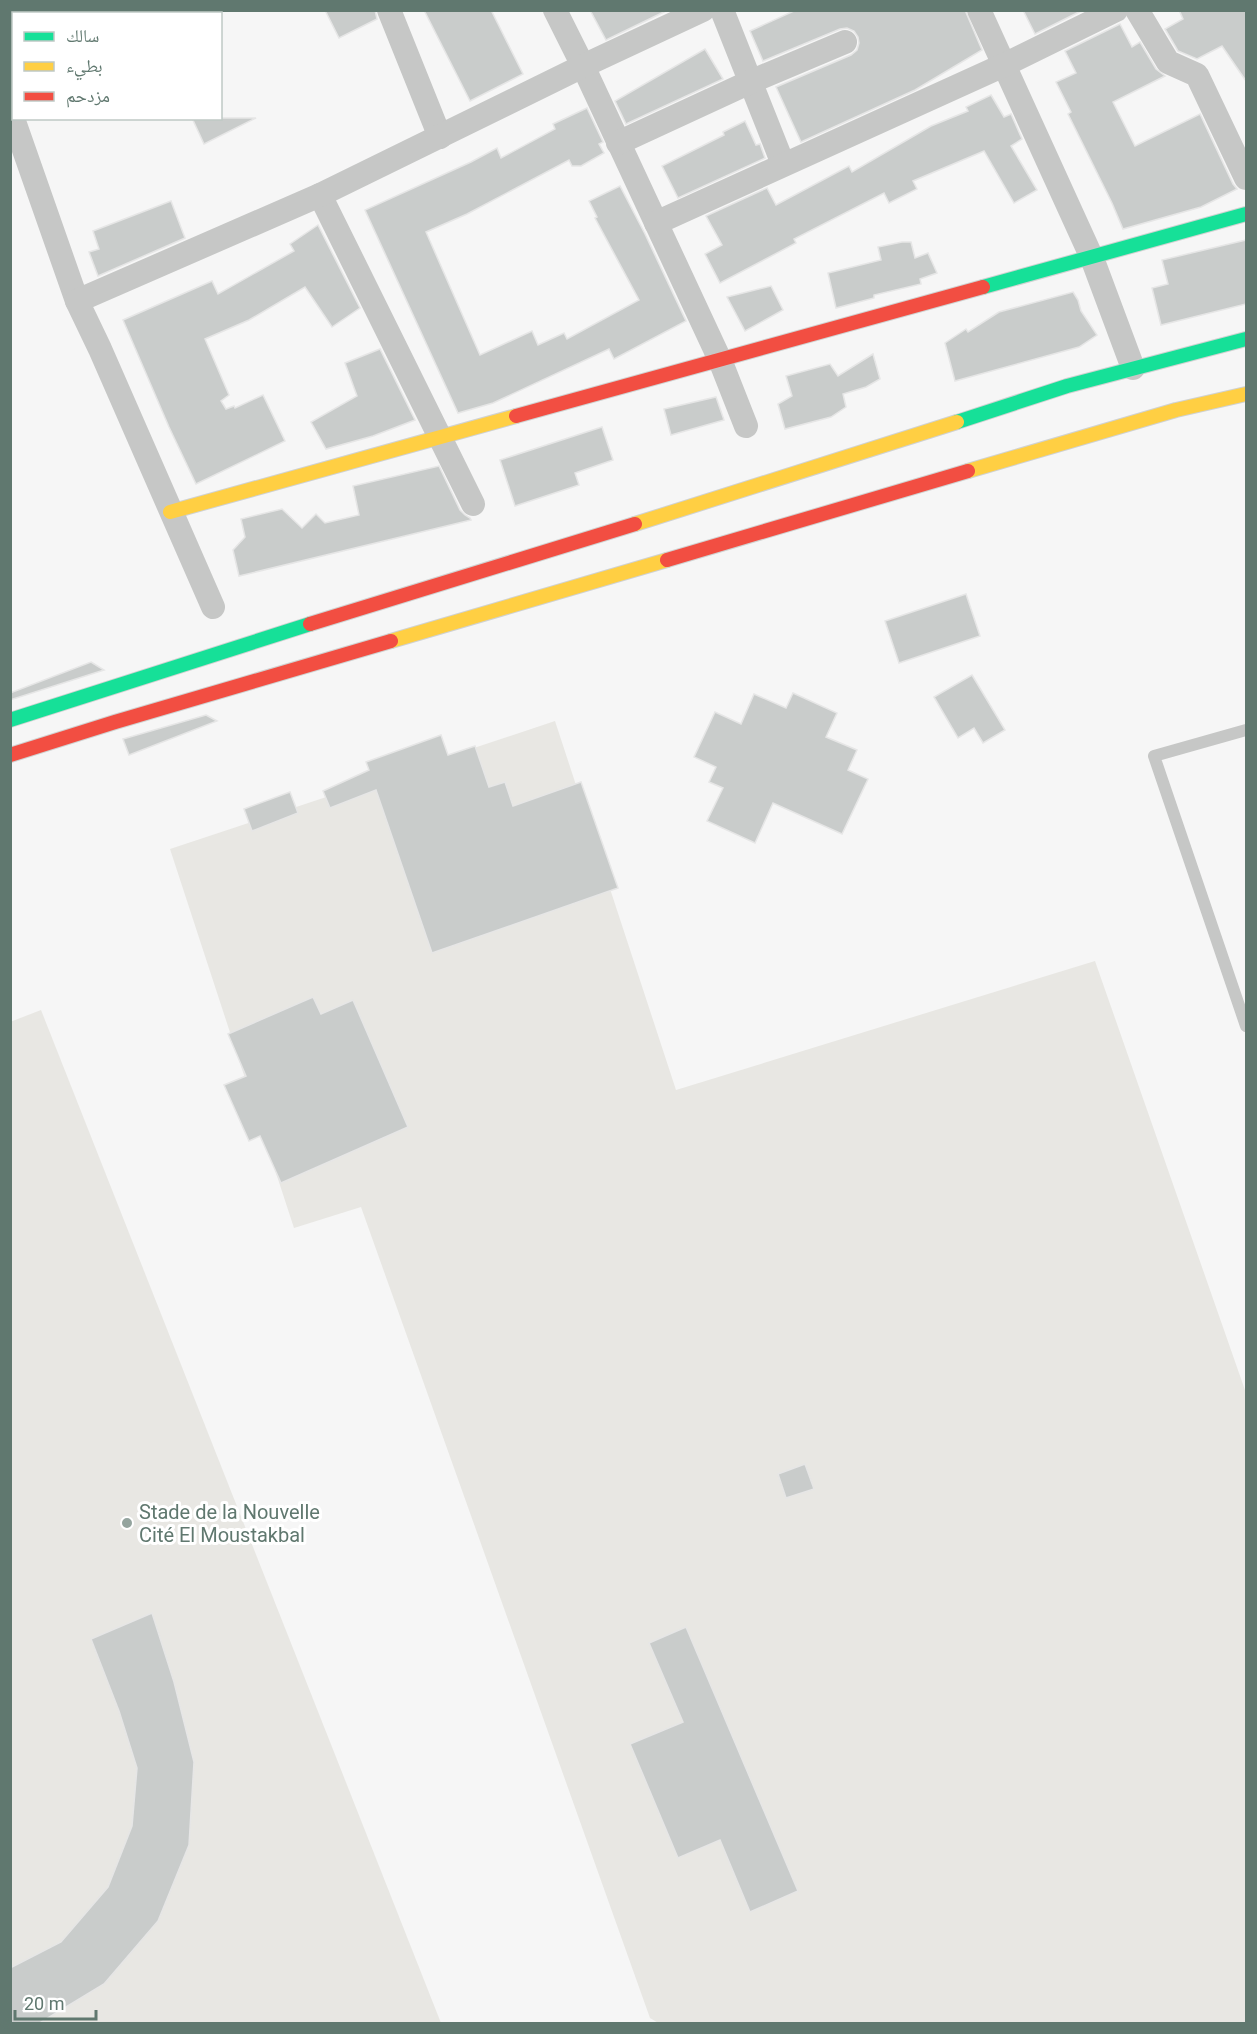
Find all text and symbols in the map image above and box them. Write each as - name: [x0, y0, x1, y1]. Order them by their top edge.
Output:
- legend: [12, 12, 222, 120]
- text: سالك: [66, 25, 99, 46]
- text: بطيء: [66, 55, 103, 81]
- text: مزدحم: [66, 85, 110, 108]
- place label: Stade de la Nouvelle Cité El Moustakbal: [139, 1500, 320, 1547]
- marker: Stade de la Nouvelle Cité El Moustakbal: [120, 1516, 134, 1530]
- scale bar: [15, 1983, 96, 2021]
- text: 20 m: [24, 1993, 64, 2014]

